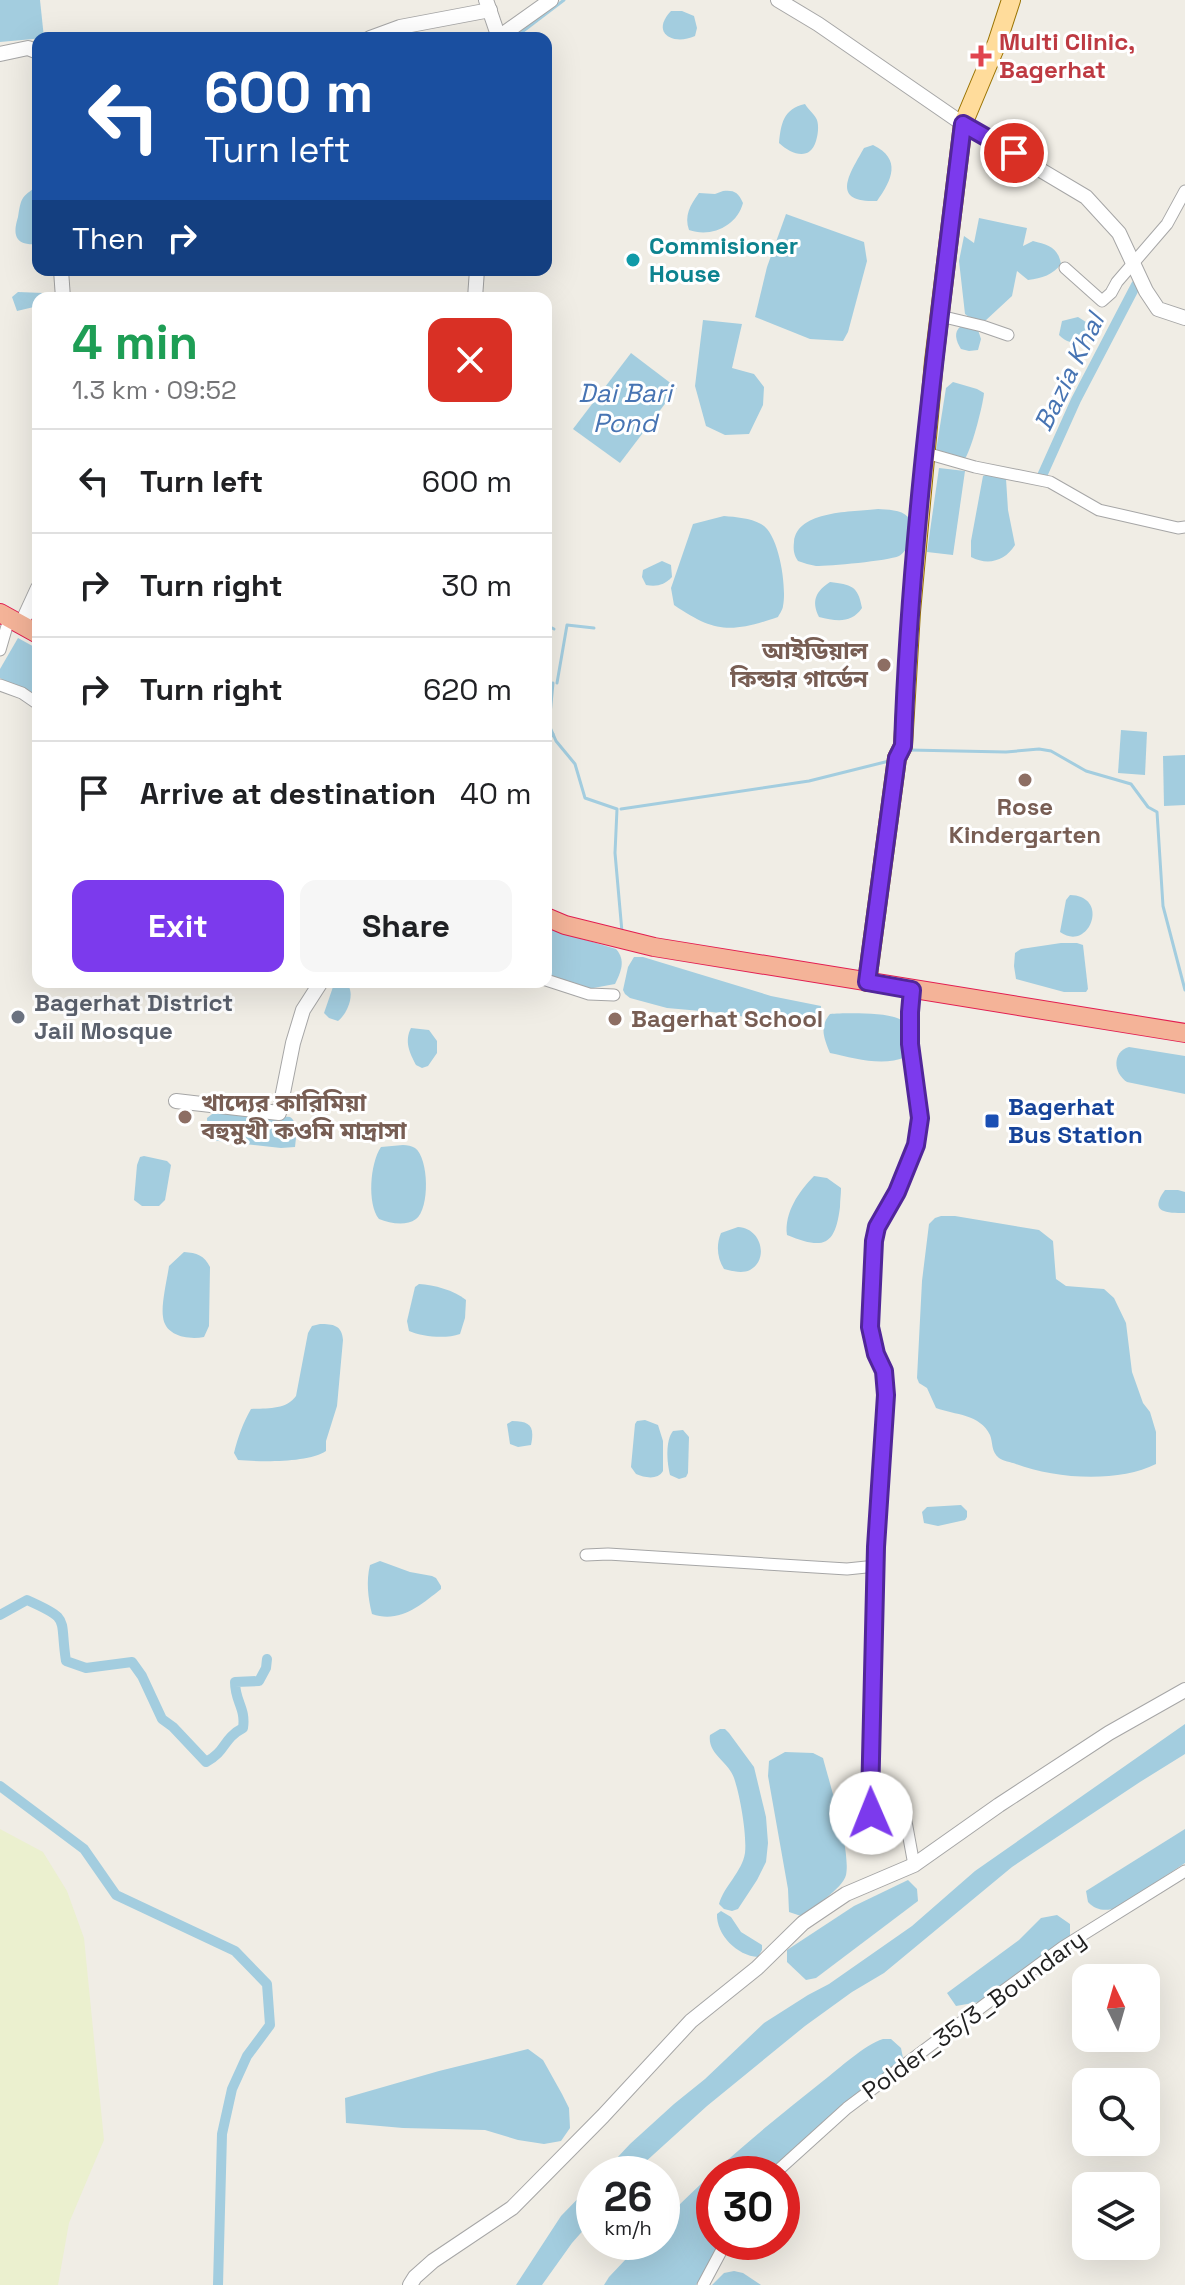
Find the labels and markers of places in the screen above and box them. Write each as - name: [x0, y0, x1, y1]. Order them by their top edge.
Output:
- place label: Multi Clinic, Bagerhat: [999, 26, 1135, 85]
- marker: Multi Clinic, Bagerhat: [970, 45, 992, 67]
- pin: [980, 119, 1048, 187]
- place label: Commisioner House: [649, 230, 798, 289]
- marker: Commisioner House: [624, 251, 642, 269]
- place label: আইডিয়াল কিন্ডার গার্ডেন: [729, 635, 869, 694]
- marker: আইডিয়াল কিন্ডার গার্ডেন: [875, 656, 893, 674]
- marker: Rose Kindergarten: [1016, 771, 1034, 789]
- place label: Rose Kindergarten: [949, 791, 1101, 850]
- place label: Bagerhat District Jail Mosque: [34, 987, 233, 1046]
- place label: Bagerhat School: [631, 1003, 823, 1034]
- marker: Bagerhat District Jail Mosque: [9, 1008, 27, 1026]
- marker: Bagerhat School: [606, 1010, 624, 1028]
- place label: খাদ্যের কারিমিয়া বহুমুখী কওমি মাদ্রাসা: [200, 1087, 408, 1146]
- place label: Bagerhat Bus Station: [1008, 1091, 1143, 1150]
- marker: খাদ্যের কারিমিয়া বহুমুখী কওমি মাদ্রাসা: [176, 1108, 194, 1126]
- marker: Bagerhat Bus Station: [983, 1112, 1001, 1130]

